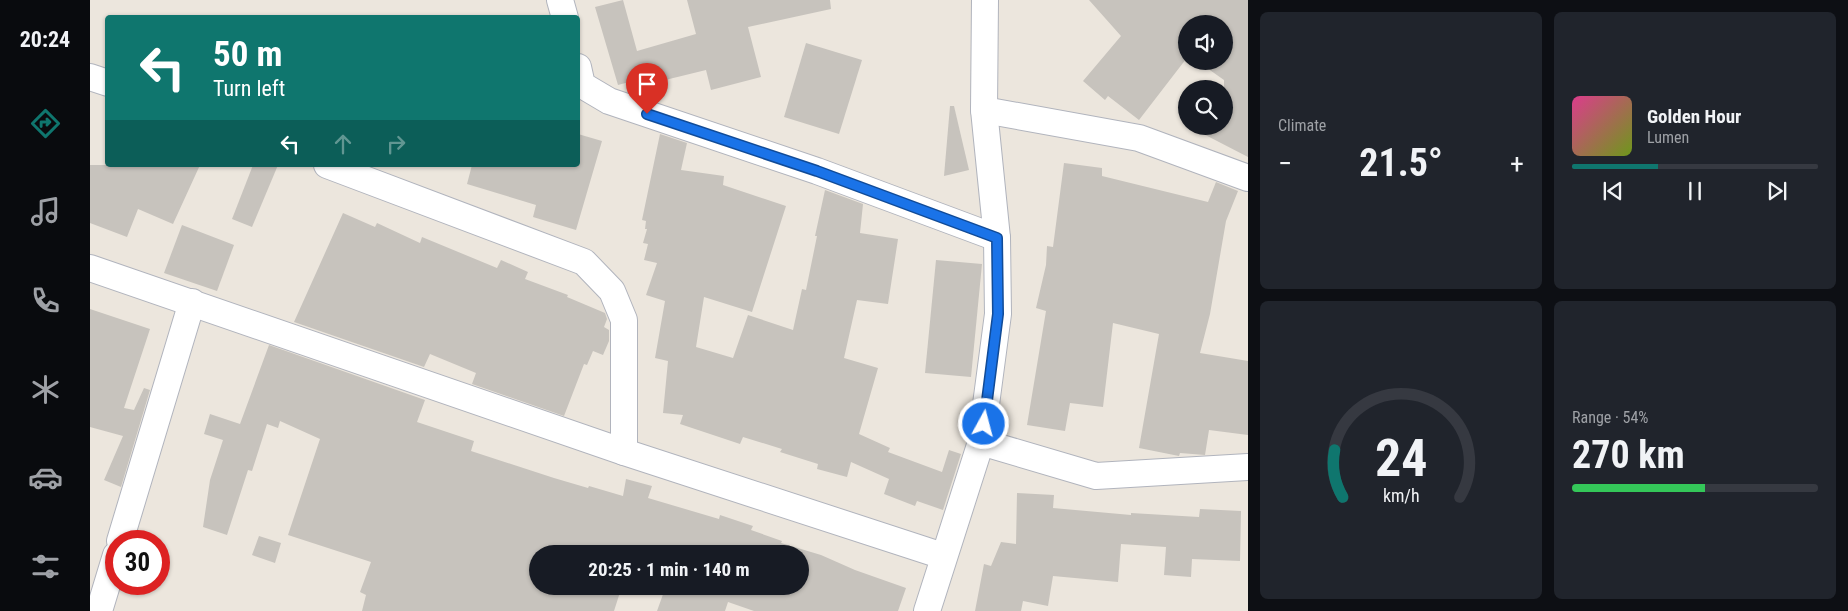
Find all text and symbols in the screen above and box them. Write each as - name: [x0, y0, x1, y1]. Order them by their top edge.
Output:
- map controls: [1178, 15, 1233, 135]
- button: sound: [1178, 15, 1233, 70]
- text: 20:24: [20, 27, 70, 52]
- text: 50 m: [213, 34, 282, 75]
- icon: left: [130, 35, 195, 100]
- pin: [626, 63, 668, 114]
- icon: arrive: [633, 70, 661, 98]
- text: Turn left: [213, 76, 285, 101]
- button: search: [1178, 80, 1233, 135]
- text: Golden Hour: [1647, 105, 1741, 128]
- icon: directions: [28, 106, 63, 141]
- text: Climate: [1278, 116, 1326, 135]
- text: Lumen: [1647, 128, 1689, 147]
- icon: left: [276, 130, 304, 158]
- icon: ahead: [329, 130, 357, 158]
- icon: right: [382, 130, 410, 158]
- text: 21.5°: [1359, 141, 1443, 185]
- text: −: [1278, 147, 1292, 180]
- text: +: [1510, 147, 1524, 180]
- icon: previous: [1599, 177, 1627, 205]
- icon: pause: [1681, 177, 1709, 205]
- icon: next: [1763, 177, 1791, 205]
- icon: music: [28, 194, 63, 229]
- icon: phone: [28, 283, 63, 318]
- icon: climate: [28, 372, 63, 407]
- position arrow: [957, 397, 1009, 449]
- text: Range · 54%: [1572, 408, 1648, 427]
- text: 24: [1375, 428, 1427, 489]
- text: 270 km: [1572, 433, 1685, 477]
- icon: car: [28, 460, 63, 495]
- text: km/h: [1383, 485, 1419, 506]
- speed limit sign: 30: [105, 530, 170, 595]
- icon: filters: [28, 549, 63, 584]
- text: 20:25 · 1 min · 140 m: [588, 558, 750, 581]

